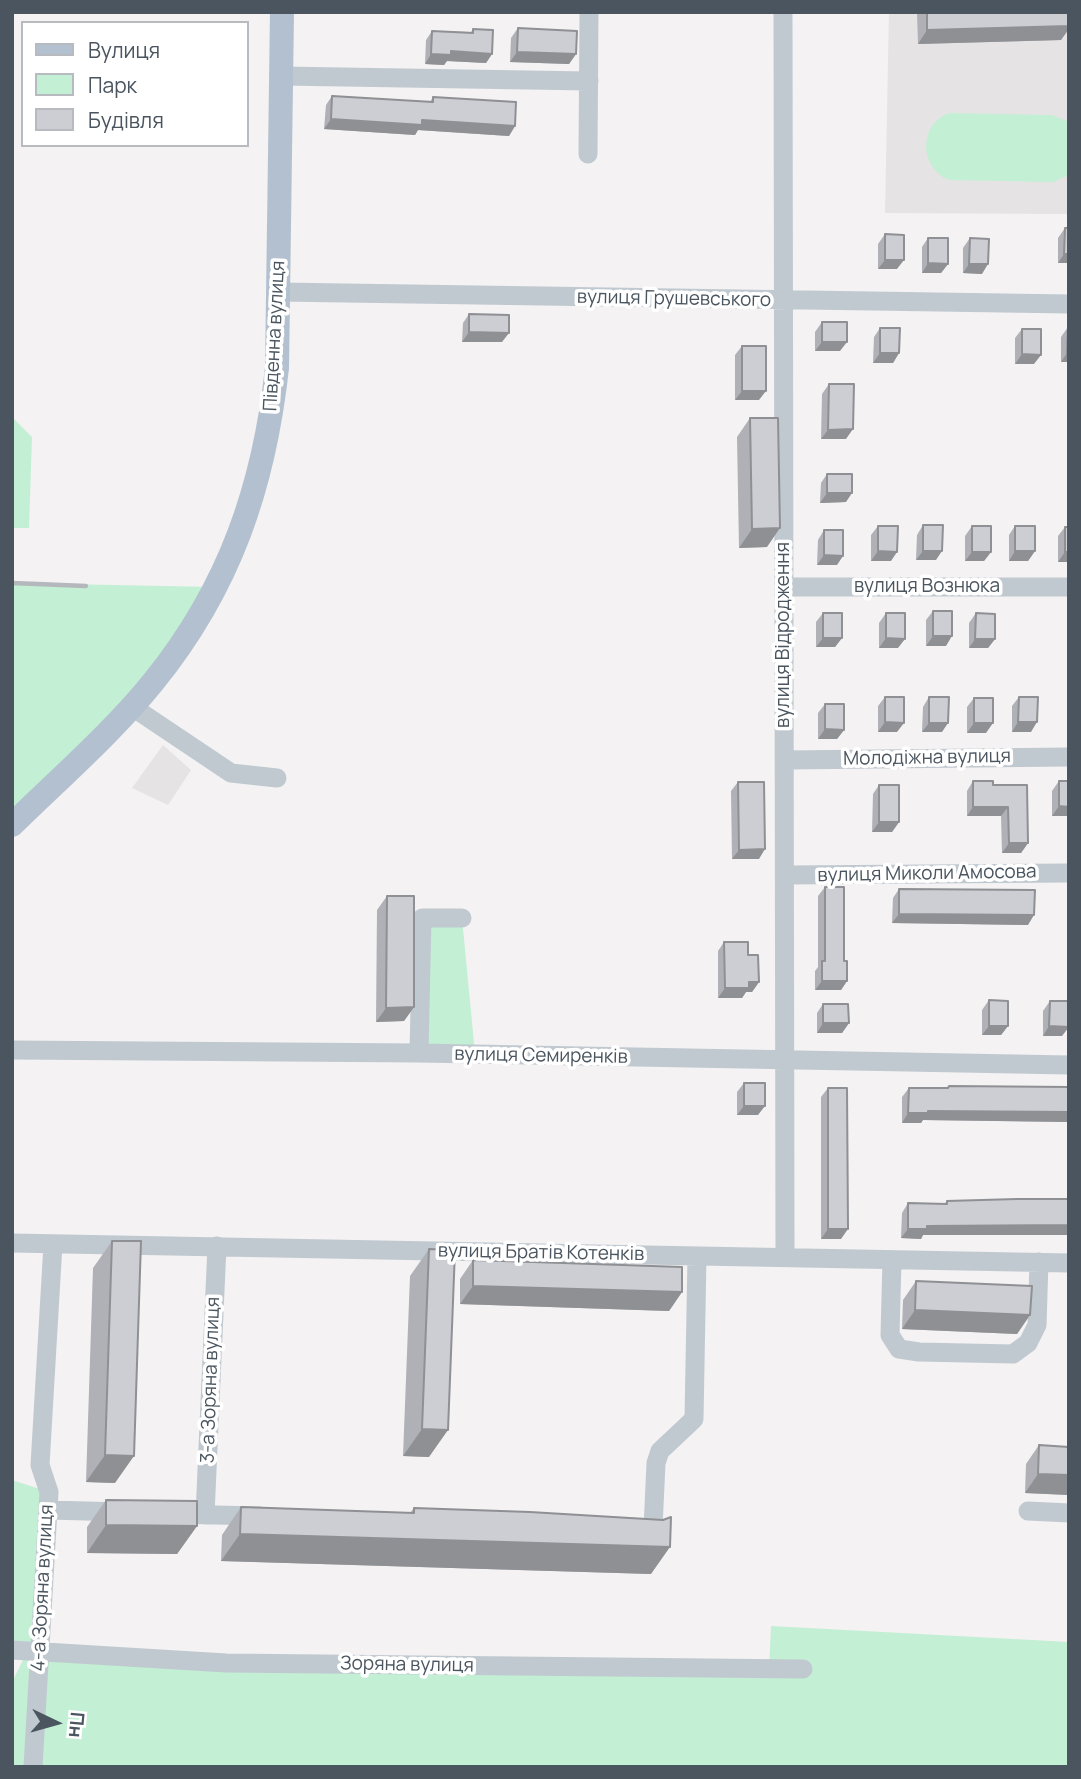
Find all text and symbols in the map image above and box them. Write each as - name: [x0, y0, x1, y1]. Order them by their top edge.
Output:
- legend: [21, 21, 248, 147]
- text: Вулиця: [88, 36, 160, 64]
- text: Парк: [88, 71, 137, 99]
- text: Будівля: [88, 106, 164, 134]
- street label: Південна вулиця: [260, 260, 290, 412]
- street label: вулиця Грушевського: [577, 286, 771, 312]
- street label: вулиця Відродження: [773, 542, 795, 728]
- street label: вулиця Вознюка: [854, 576, 1000, 598]
- street label: Молодіжна вулиця: [843, 745, 1011, 771]
- street label: вулиця Миколи Амосова: [817, 861, 1037, 887]
- street label: вулиця Семиренків: [454, 1043, 628, 1069]
- street label: вулиця Братів Котенків: [438, 1240, 644, 1266]
- street label: 3-а Зоряна вулиця: [197, 1296, 225, 1464]
- street label: 4-а Зоряна вулиця: [27, 1504, 59, 1672]
- street label: Зоряна вулиця: [340, 1652, 474, 1678]
- north arrow: [21, 1688, 91, 1758]
- text: Пн: [63, 1711, 91, 1739]

